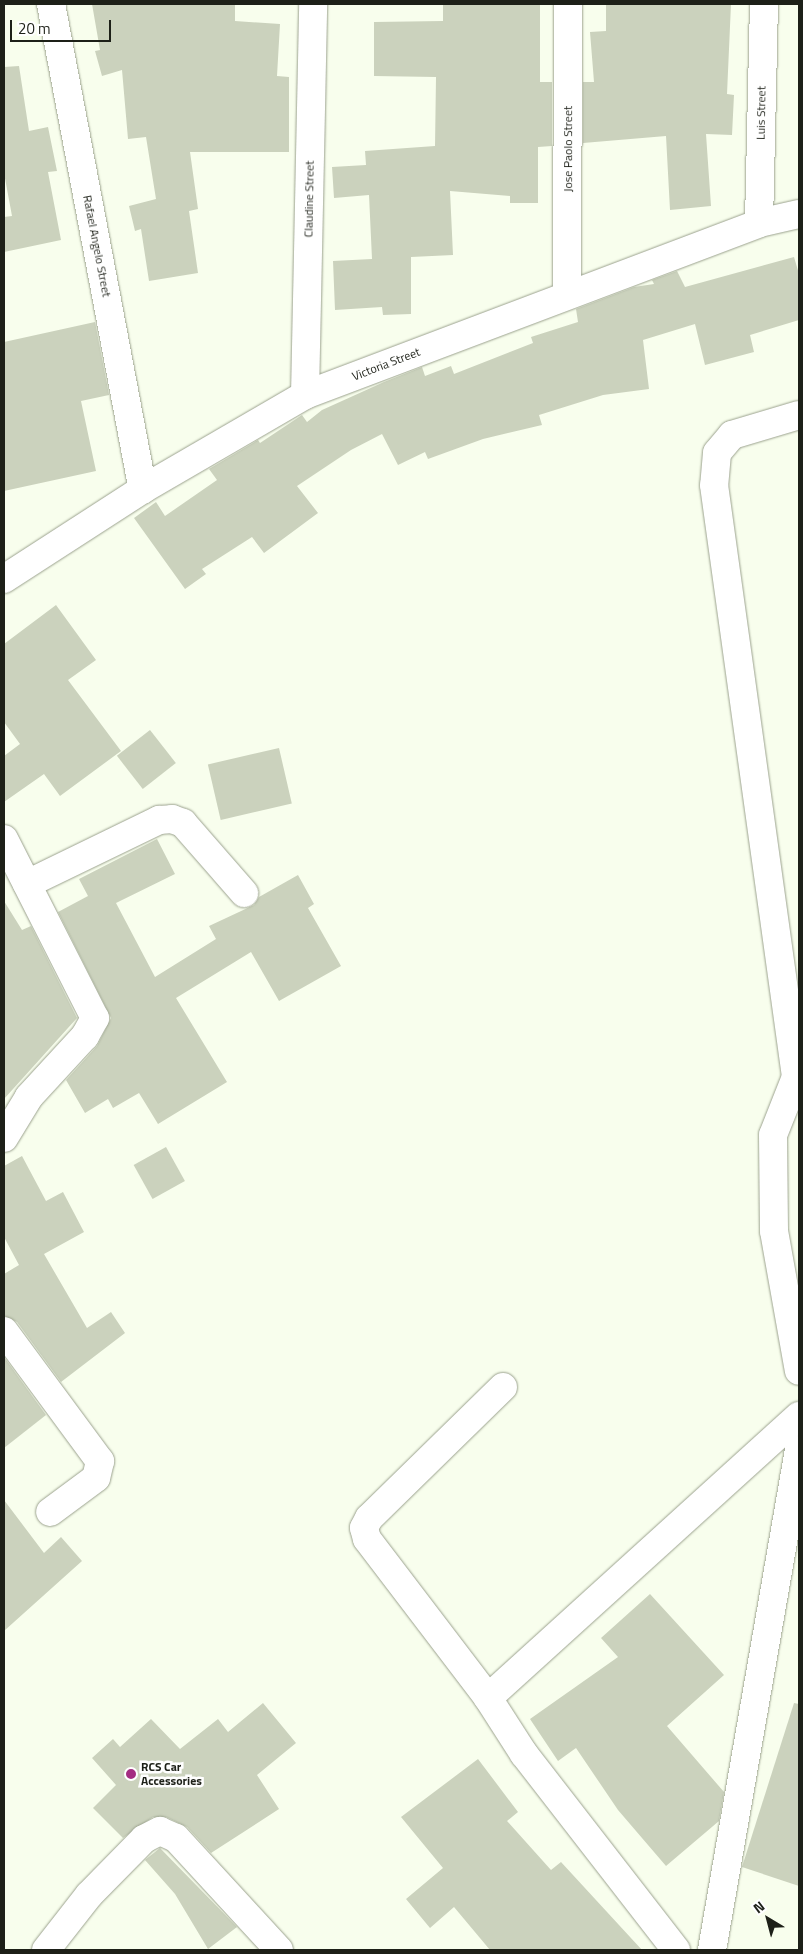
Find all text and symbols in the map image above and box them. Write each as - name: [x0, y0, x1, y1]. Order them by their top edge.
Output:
- scale bar: [12, 10, 114, 42]
- text: 20 m: [18, 17, 51, 40]
- street label: Luis Street: [753, 86, 769, 140]
- street label: Jose Paolo Street: [561, 106, 575, 192]
- street label: Claudine Street: [301, 161, 317, 237]
- street label: Rafael Angelo Street: [80, 194, 114, 298]
- street label: Victoria Street: [350, 344, 422, 384]
- place label: RCS Car Accessories: [141, 1760, 202, 1788]
- marker: RCS Car Accessories: [125, 1768, 137, 1780]
- north arrow: [743, 1894, 793, 1944]
- text: N: [748, 1895, 769, 1918]

